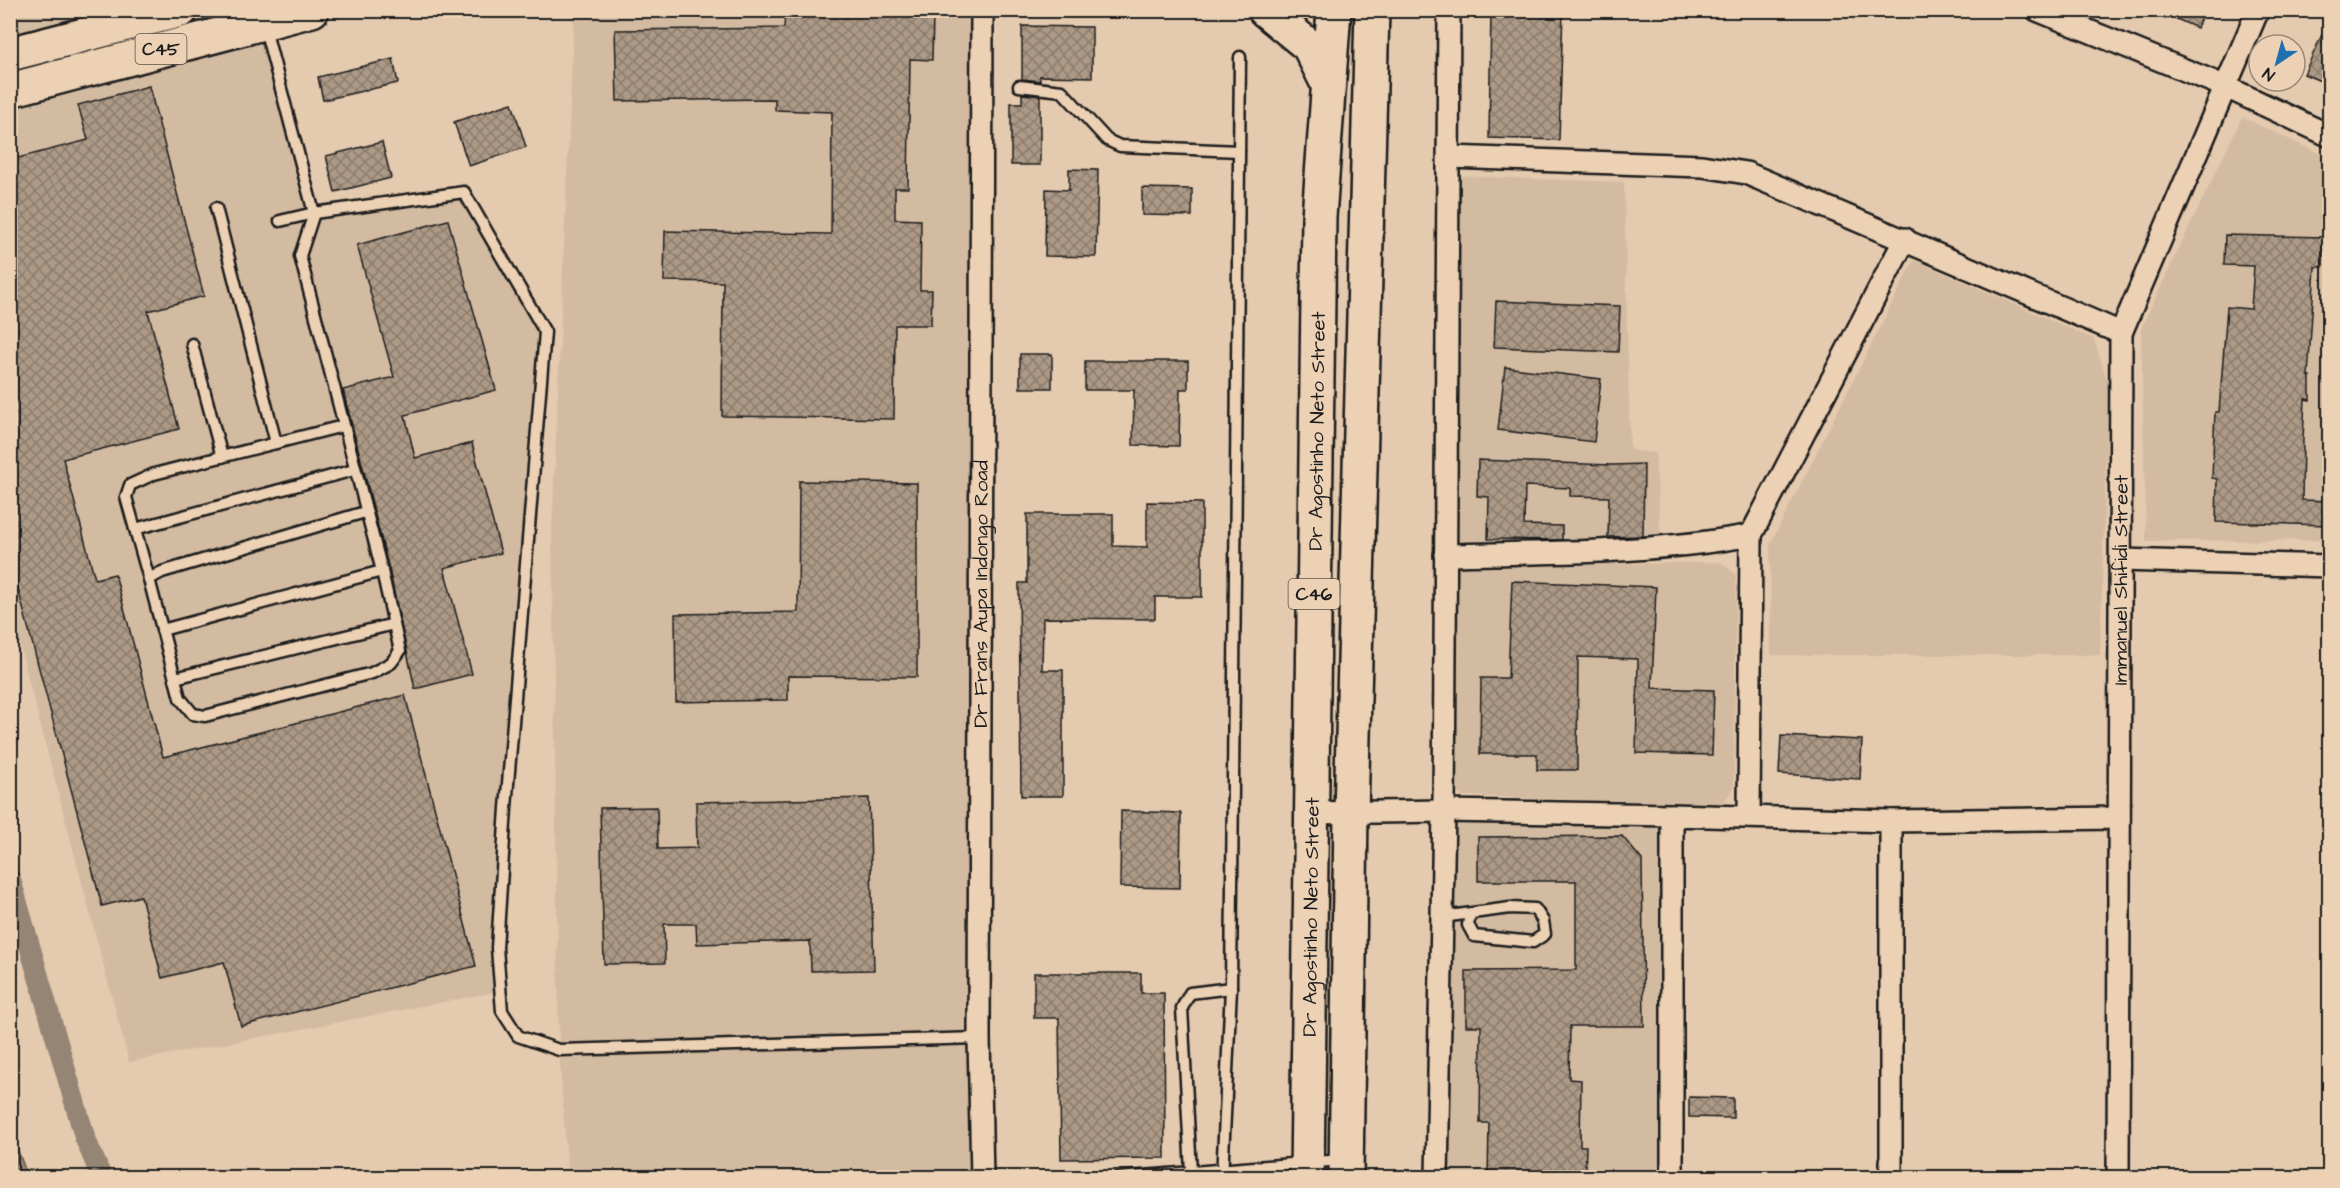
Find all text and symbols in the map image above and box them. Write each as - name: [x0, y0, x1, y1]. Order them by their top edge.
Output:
- north arrow: [2247, 33, 2307, 93]
- road number: C45: [136, 34, 186, 64]
- text: N: [2258, 62, 2279, 86]
- street label: Dr Agostinho Neto Street: [1302, 311, 1333, 551]
- street label: Dr Frans Aupa Indongo Road: [967, 460, 996, 728]
- street label: Immanuel Shifidi Street: [2107, 475, 2135, 685]
- road number: C46: [1288, 579, 1340, 609]
- street label: Dr Agostinho Neto Street: [1296, 797, 1327, 1037]

